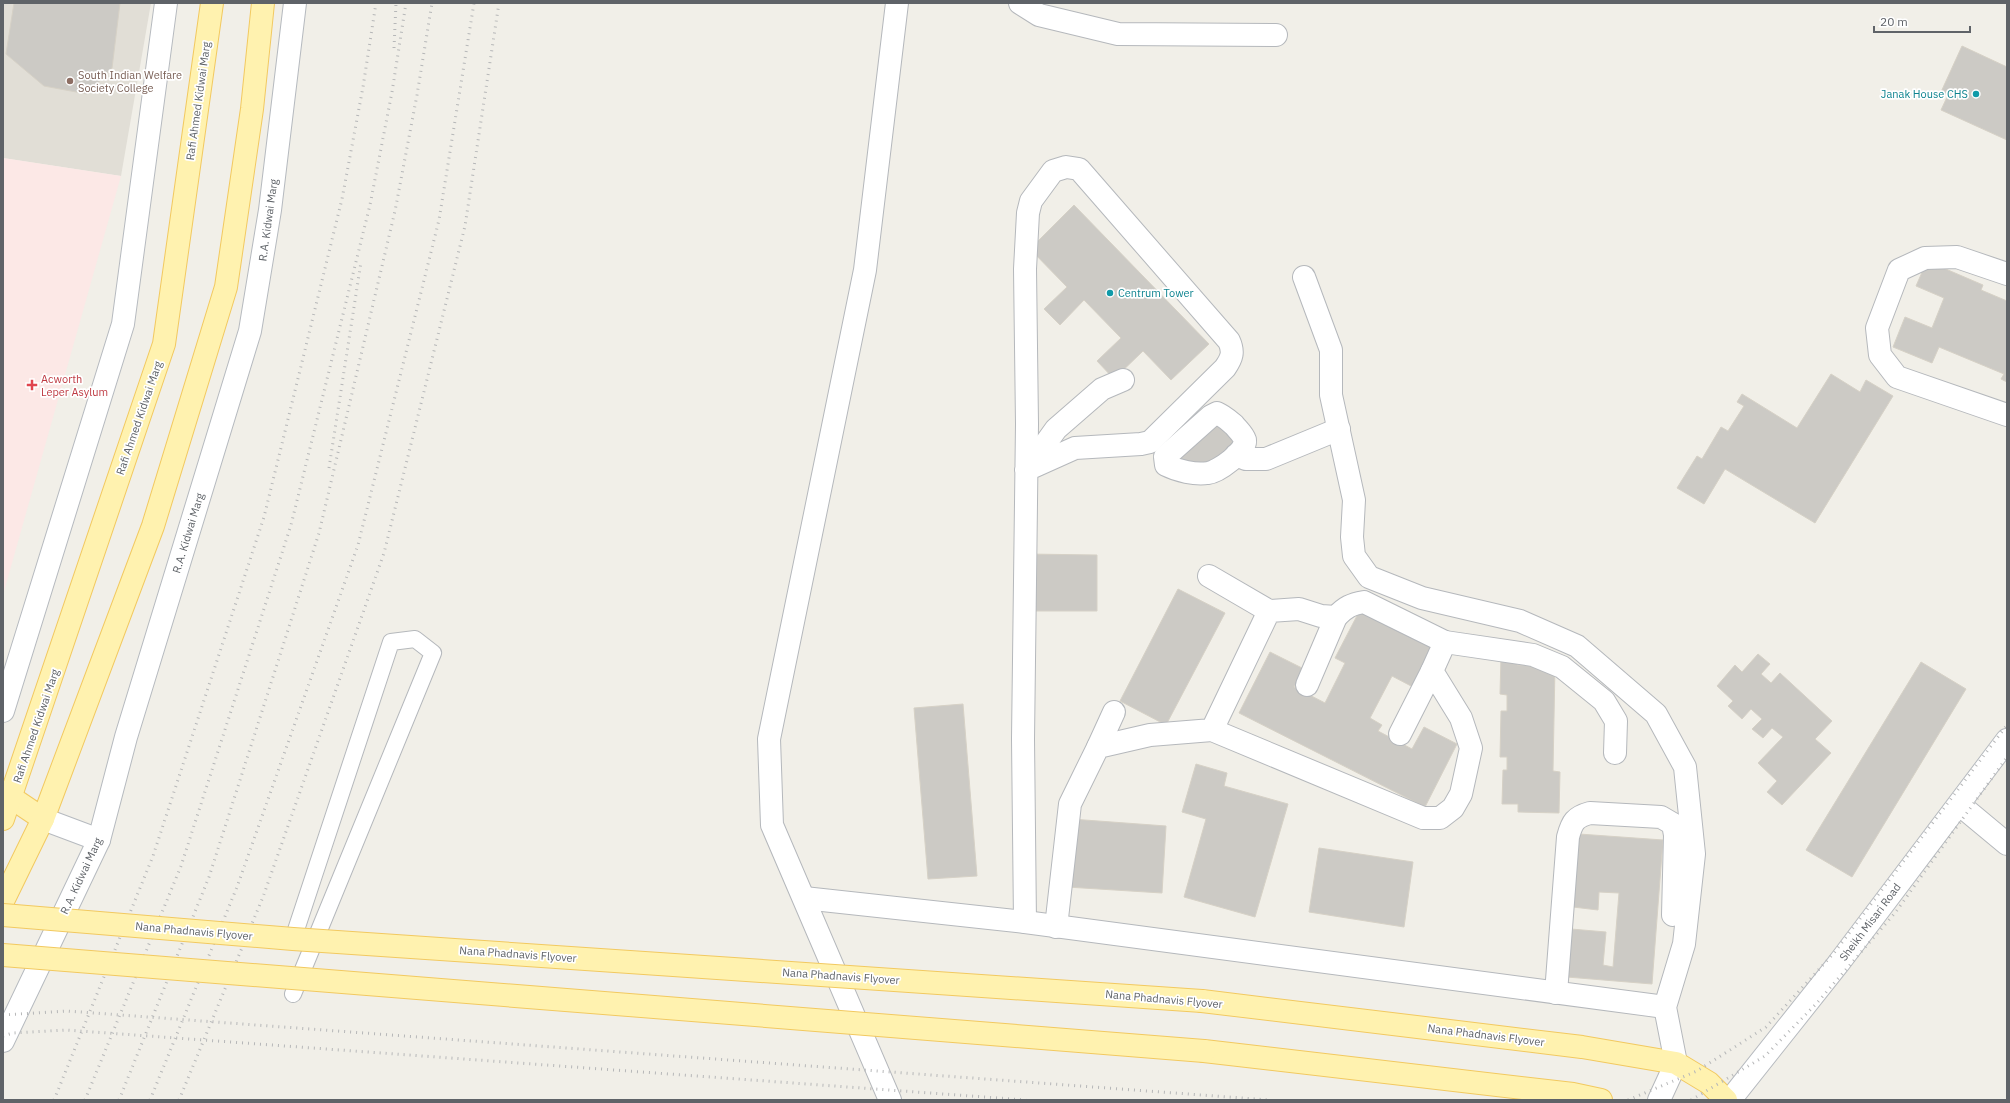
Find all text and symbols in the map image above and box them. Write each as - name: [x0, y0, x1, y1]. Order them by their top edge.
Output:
- scale bar: [1874, 8, 1970, 34]
- text: 20 m: [1880, 14, 1908, 29]
- street label: Rafi Ahmed Kidwai Marg: [183, 41, 213, 161]
- place label: South Indian Welfare Society College: [78, 68, 182, 95]
- marker: South Indian Welfare Society College: [65, 76, 75, 86]
- place label: Janak House CHS: [1881, 87, 1968, 101]
- marker: Janak House CHS: [1971, 89, 1981, 99]
- street label: R.A. Kidwai Marg: [255, 178, 281, 262]
- place label: Centrum Tower: [1118, 286, 1194, 300]
- marker: Centrum Tower: [1105, 288, 1115, 298]
- street label: Rafi Ahmed Kidwai Marg: [113, 359, 165, 477]
- place label: Acworth Leper Asylum: [41, 372, 108, 399]
- marker: Acworth Leper Asylum: [26, 379, 38, 391]
- street label: R.A. Kidwai Marg: [169, 491, 207, 575]
- street label: Rafi Ahmed Kidwai Marg: [10, 667, 62, 785]
- street label: R.A. Kidwai Marg: [57, 835, 105, 917]
- street label: Sheikh Misari Road: [1836, 880, 1904, 964]
- street label: Nana Phadnavis Flyover: [135, 919, 253, 943]
- street label: Nana Phadnavis Flyover: [459, 943, 577, 965]
- street label: Nana Phadnavis Flyover: [782, 965, 900, 987]
- street label: Nana Phadnavis Flyover: [1105, 987, 1223, 1011]
- street label: Nana Phadnavis Flyover: [1427, 1021, 1545, 1049]

